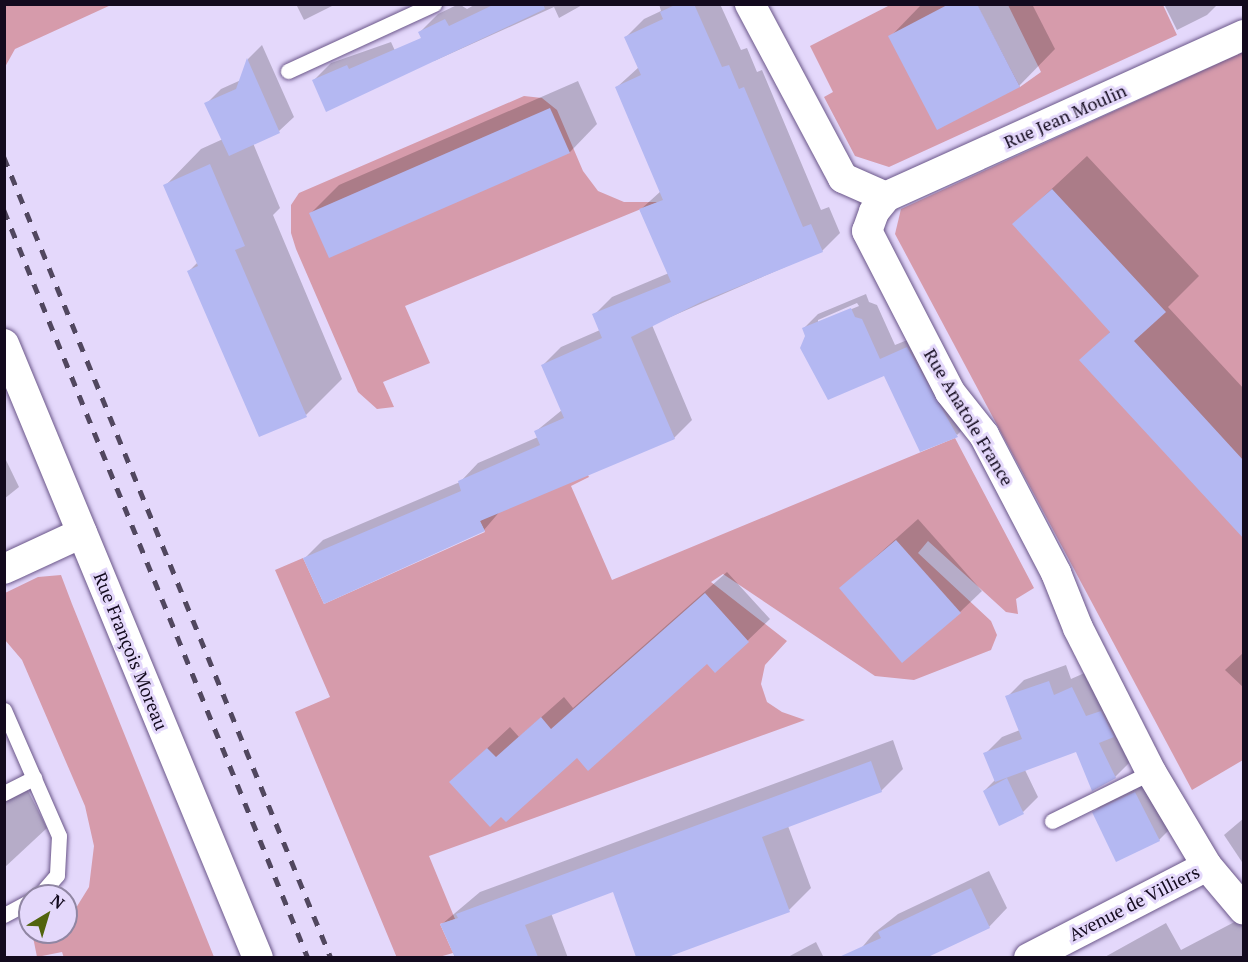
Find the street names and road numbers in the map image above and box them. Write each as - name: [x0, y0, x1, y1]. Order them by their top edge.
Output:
- street label: Rue Jean Moulin: [1000, 79, 1130, 153]
- street label: Rue Anatole France: [919, 344, 1019, 490]
- street label: Rue François Moreau: [89, 569, 173, 733]
- street label: Avenue de Villiers: [1065, 861, 1203, 945]

